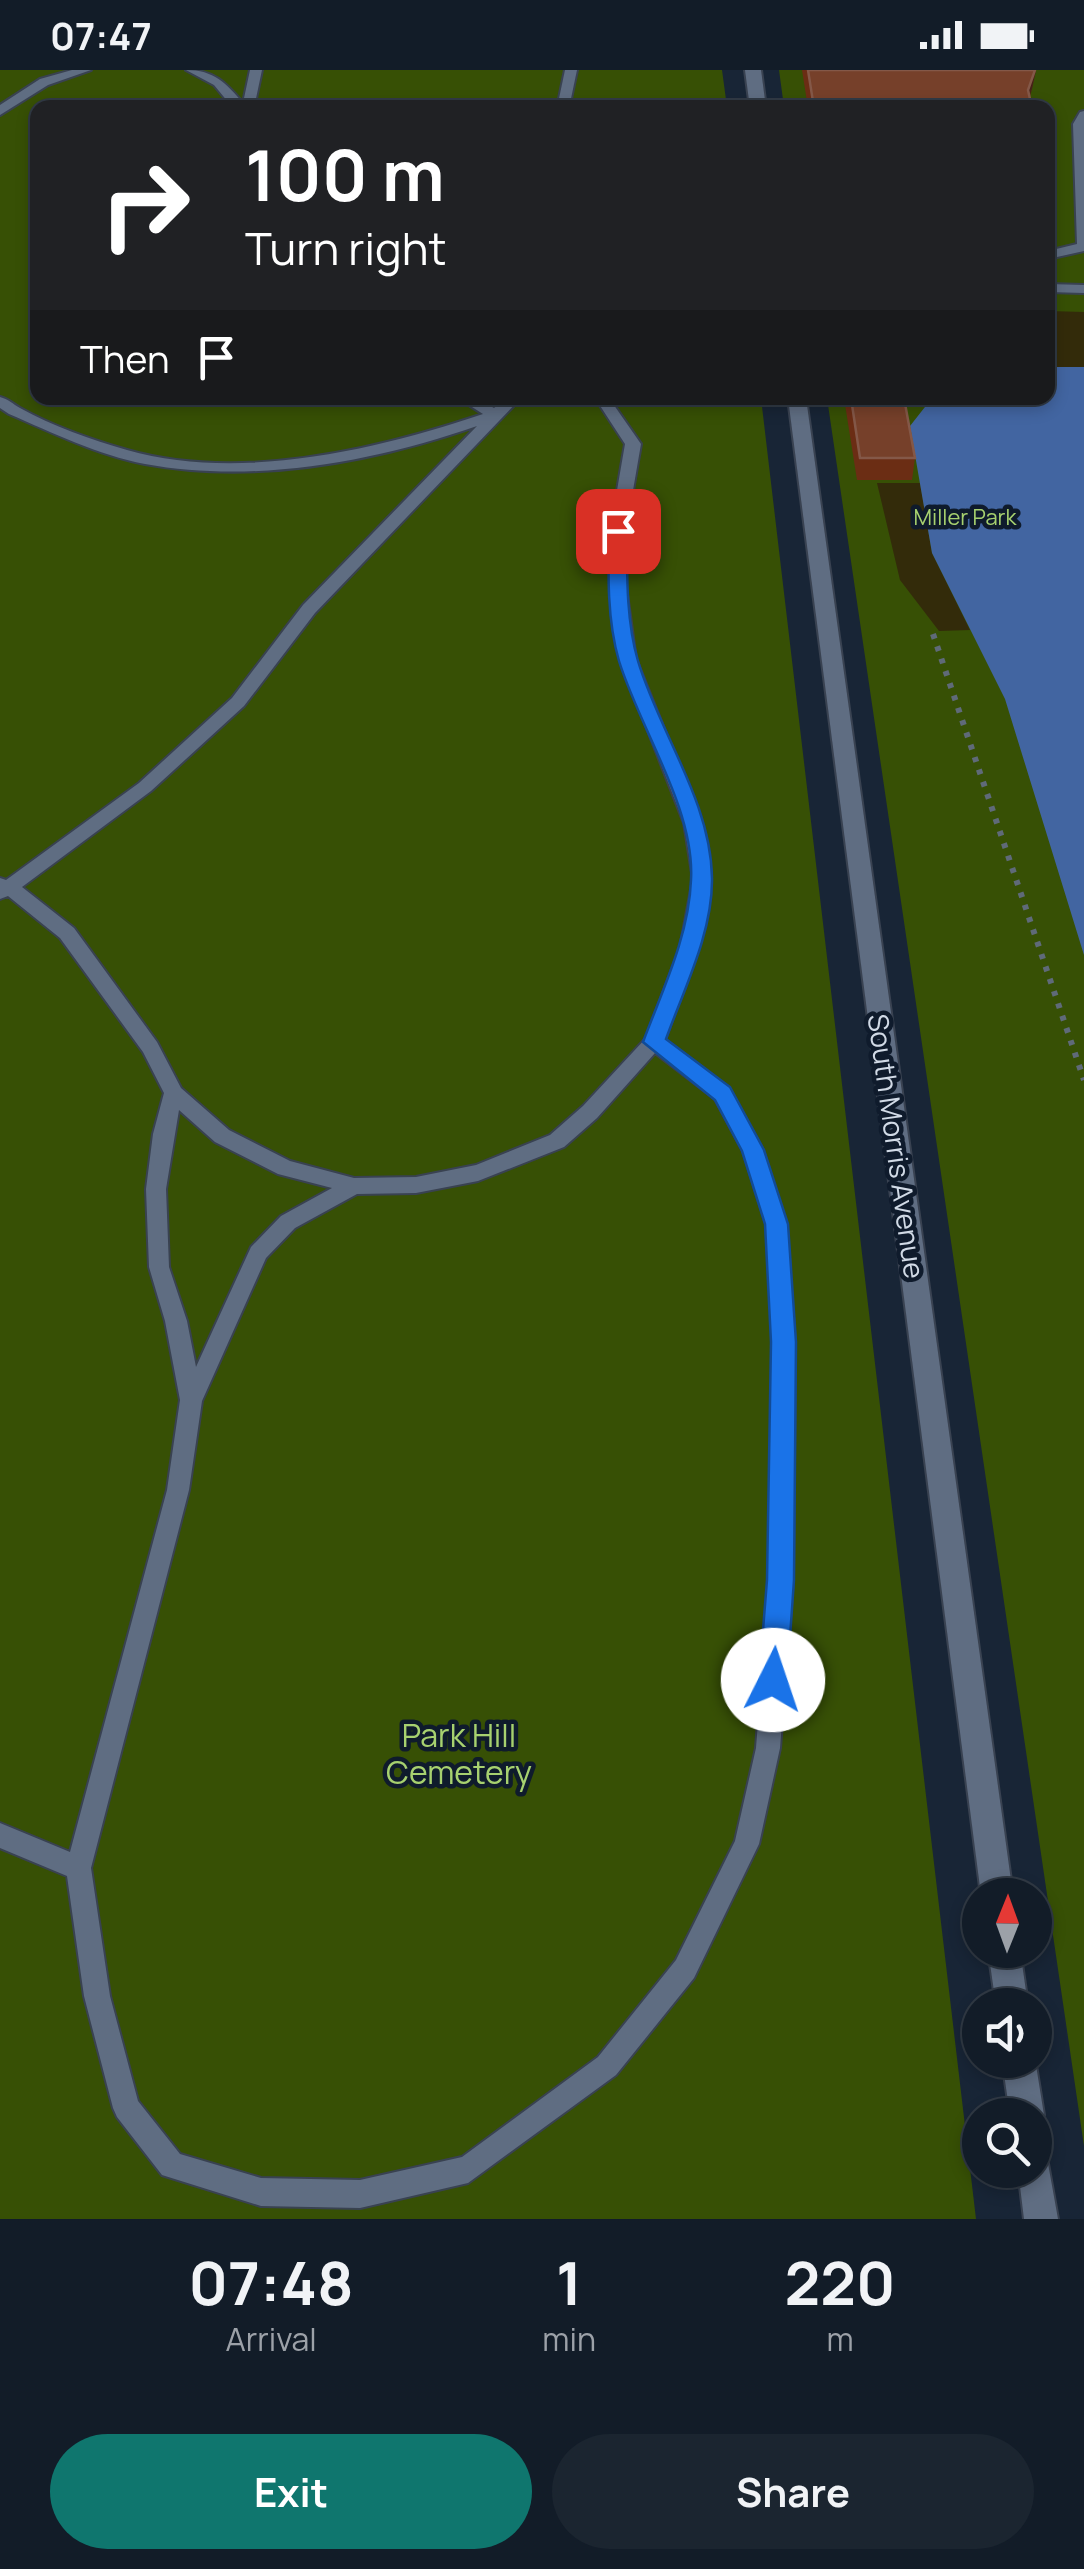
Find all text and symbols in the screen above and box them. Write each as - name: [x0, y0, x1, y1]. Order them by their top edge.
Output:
- text: 07:47: [50, 9, 152, 61]
- text: 100 m: [245, 126, 445, 222]
- icon: right: [80, 140, 210, 270]
- text: Turn right: [245, 217, 446, 279]
- icon: arrive: [189, 330, 244, 385]
- text: Then: [80, 332, 169, 384]
- pin: [576, 489, 661, 574]
- park label: Miller Park: [914, 502, 1018, 532]
- icon: arrive: [591, 504, 646, 559]
- street label: South Morris Avenue: [860, 1011, 934, 1281]
- position arrow: [721, 1628, 825, 1732]
- park label: Park Hill Cemetery: [386, 1713, 532, 1794]
- north arrow: [962, 1878, 1052, 1968]
- map controls: [962, 1878, 1052, 2188]
- button: sound: [962, 1988, 1052, 2078]
- button: search: [962, 2098, 1052, 2188]
- text: 07:48: [189, 2241, 354, 2323]
- text: 1: [556, 2241, 582, 2323]
- text: 220: [784, 2241, 895, 2323]
- text: Arrival: [225, 2317, 317, 2361]
- text: min: [542, 2317, 596, 2361]
- text: m: [826, 2317, 854, 2361]
- button: Exit: [50, 2434, 532, 2549]
- button: Share: [552, 2434, 1034, 2549]

